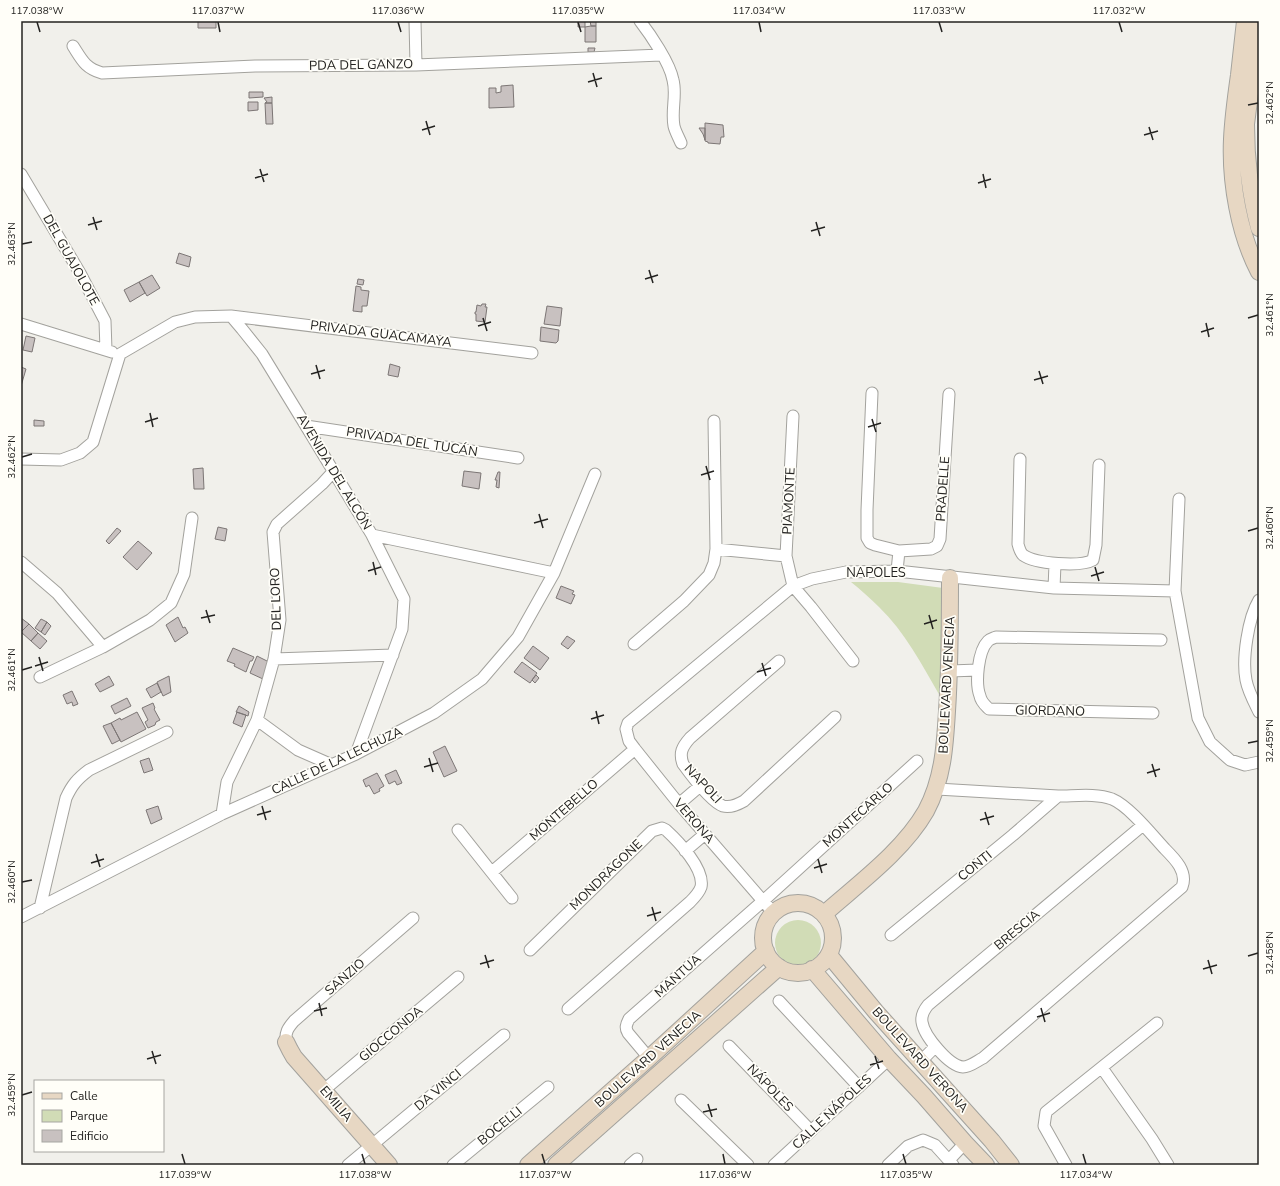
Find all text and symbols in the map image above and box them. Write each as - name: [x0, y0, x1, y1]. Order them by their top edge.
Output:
- text: 117.038°W: [10, 4, 64, 18]
- text: 117.037°W: [191, 4, 245, 18]
- text: 117.036°W: [371, 4, 425, 18]
- text: 117.035°W: [551, 4, 605, 18]
- text: 117.034°W: [732, 4, 786, 18]
- text: 117.033°W: [912, 4, 966, 18]
- text: 117.032°W: [1092, 4, 1146, 18]
- street label: PDA DEL GANZO: [309, 55, 413, 75]
- text: 32.462°N: [1263, 81, 1277, 125]
- street label: DEL GUAJOLOTE: [38, 211, 104, 309]
- text: 32.463°N: [5, 222, 19, 266]
- text: 32.461°N: [1263, 293, 1277, 337]
- street label: PRIVADA GUACAMAYA: [309, 316, 453, 352]
- street label: AVENIDA DEL ALCÓN: [292, 410, 377, 533]
- street label: PRIVADA DEL TUCÁN: [345, 422, 479, 461]
- text: 32.462°N: [5, 435, 19, 479]
- street label: PRADELLE: [932, 456, 954, 522]
- street label: PIAMONTE: [778, 467, 800, 535]
- text: 32.460°N: [1263, 506, 1277, 550]
- street label: NAPOLES: [846, 564, 906, 582]
- street label: DEL LORO: [266, 567, 286, 631]
- street label: BOULEVARD VENECIA: [934, 615, 960, 754]
- text: 32.461°N: [5, 648, 19, 692]
- street label: GIORDANO: [1015, 701, 1085, 721]
- text: 32.459°N: [1263, 719, 1277, 763]
- street label: CALLE DE LA LECHUZA: [268, 722, 406, 799]
- street label: NAPOLI: [680, 760, 726, 808]
- street label: MONTEBELLO: [526, 775, 602, 845]
- street label: MONTECARLO: [819, 778, 897, 852]
- street label: VERONA: [669, 794, 719, 848]
- street label: MONDRAGONE: [566, 836, 646, 914]
- street label: CONTI: [954, 847, 996, 885]
- text: 32.460°N: [5, 860, 19, 904]
- street label: BRESCIA: [990, 905, 1044, 954]
- text: 32.458°N: [1263, 931, 1277, 975]
- street label: MANTUA: [651, 950, 706, 1002]
- street label: SANZIO: [321, 954, 369, 1000]
- street label: GIOCCONDA: [355, 1002, 427, 1066]
- street label: BOULEVARD VERONA: [868, 1003, 973, 1117]
- street label: BOULEVARD VENECIA: [591, 1006, 705, 1112]
- street label: NÁPOLES: [743, 1060, 798, 1116]
- street label: DA VINCI: [411, 1065, 465, 1115]
- street label: CALLE NÁPOLES: [788, 1070, 876, 1154]
- text: 32.459°N: [5, 1073, 19, 1117]
- legend: [34, 1080, 164, 1152]
- street label: EMILIA: [315, 1082, 357, 1126]
- text: Calle: [70, 1088, 98, 1104]
- street label: BOCELLI: [474, 1102, 526, 1150]
- text: Parque: [70, 1108, 108, 1124]
- text: Edificio: [70, 1128, 109, 1144]
- text: 117.039°W: [158, 1168, 212, 1182]
- text: 117.038°W: [338, 1168, 392, 1182]
- text: 117.037°W: [518, 1168, 572, 1182]
- text: 117.036°W: [698, 1168, 752, 1182]
- text: 117.035°W: [879, 1168, 933, 1182]
- text: 117.034°W: [1059, 1168, 1113, 1182]

